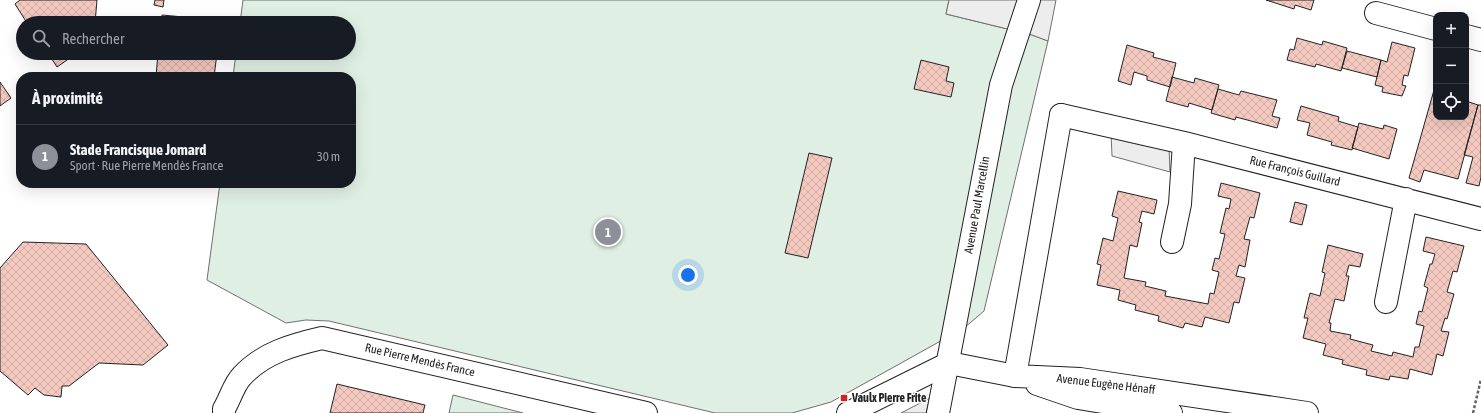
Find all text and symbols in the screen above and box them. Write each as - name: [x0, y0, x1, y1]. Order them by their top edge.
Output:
- map controls: [1433, 12, 1469, 120]
- button: +: [1433, 12, 1469, 48]
- search box: [16, 16, 356, 60]
- icon: search: [30, 27, 52, 49]
- text: Rechercher: [62, 30, 124, 47]
- button: −: [1433, 48, 1469, 84]
- button: locate: [1433, 84, 1469, 120]
- text: À proximité: [32, 88, 103, 108]
- text: Stade Francisque Jomard: [70, 141, 206, 158]
- text: 1: [42, 149, 48, 164]
- text: 30 m: [317, 149, 340, 164]
- street label: Rue François Guillard: [1248, 153, 1342, 189]
- street label: Avenue Paul Marcellin: [962, 155, 992, 255]
- text: Sport · Rue Pierre Mendès France: [70, 158, 223, 173]
- pin: 1: [595, 217, 621, 247]
- your location: [678, 265, 698, 285]
- street label: Rue Pierre Mendès France: [364, 341, 476, 379]
- street label: Avenue Eugène Hénaff: [1056, 371, 1157, 397]
- place label: Vaulx Pierre Frite: [851, 391, 927, 405]
- marker: Vaulx Pierre Frite: [839, 393, 849, 403]

